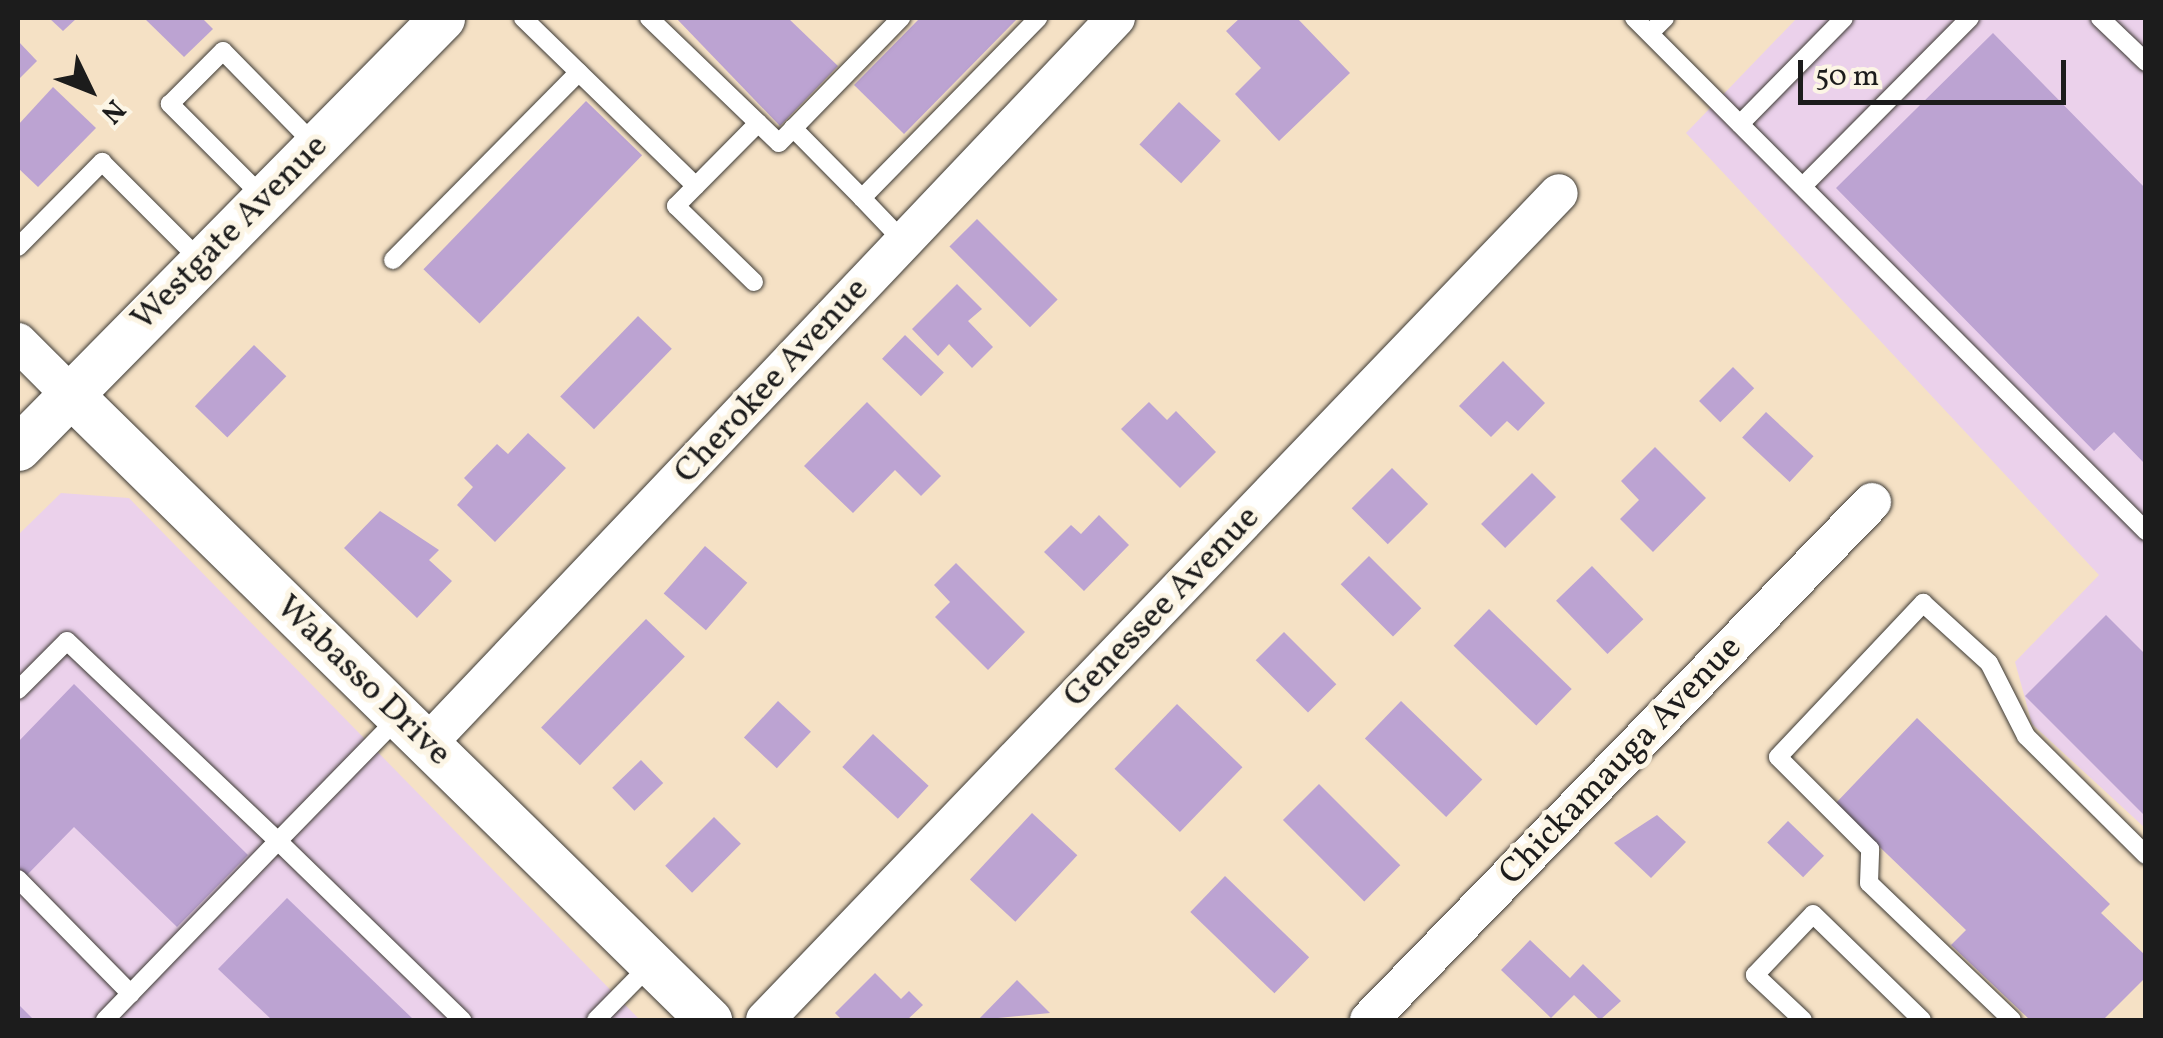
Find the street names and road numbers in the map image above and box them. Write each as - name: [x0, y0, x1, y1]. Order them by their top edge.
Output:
- street label: Westgate Avenue: [123, 126, 337, 340]
- street label: Cherokee Avenue: [666, 269, 878, 493]
- street label: Genessee Avenue: [1055, 497, 1269, 717]
- street label: Wabasso Drive: [267, 587, 459, 775]
- street label: Chickamauga Avenue: [1491, 628, 1751, 894]

